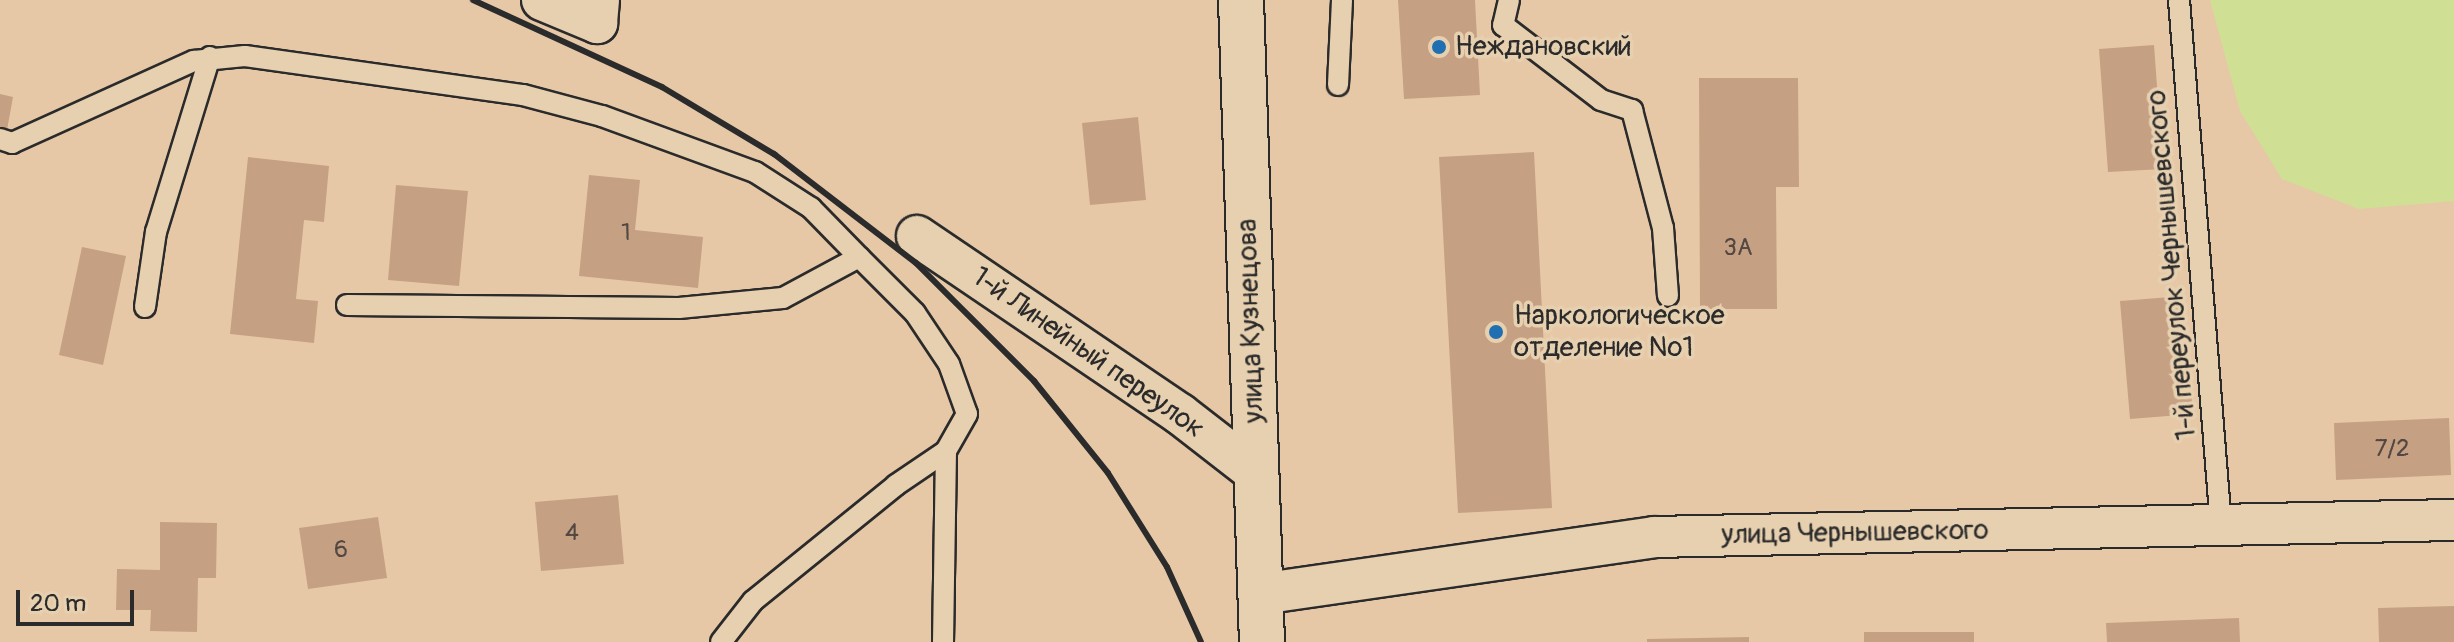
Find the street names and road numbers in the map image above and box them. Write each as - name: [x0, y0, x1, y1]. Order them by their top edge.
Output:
- street label: 1-й переулок Чернышевского: [2140, 89, 2204, 441]
- street label: улица Кузнецова: [1231, 218, 1271, 424]
- street label: 1-й Линейный переулок: [965, 260, 1211, 446]
- street label: улица Чернышевского: [1721, 514, 1989, 552]

